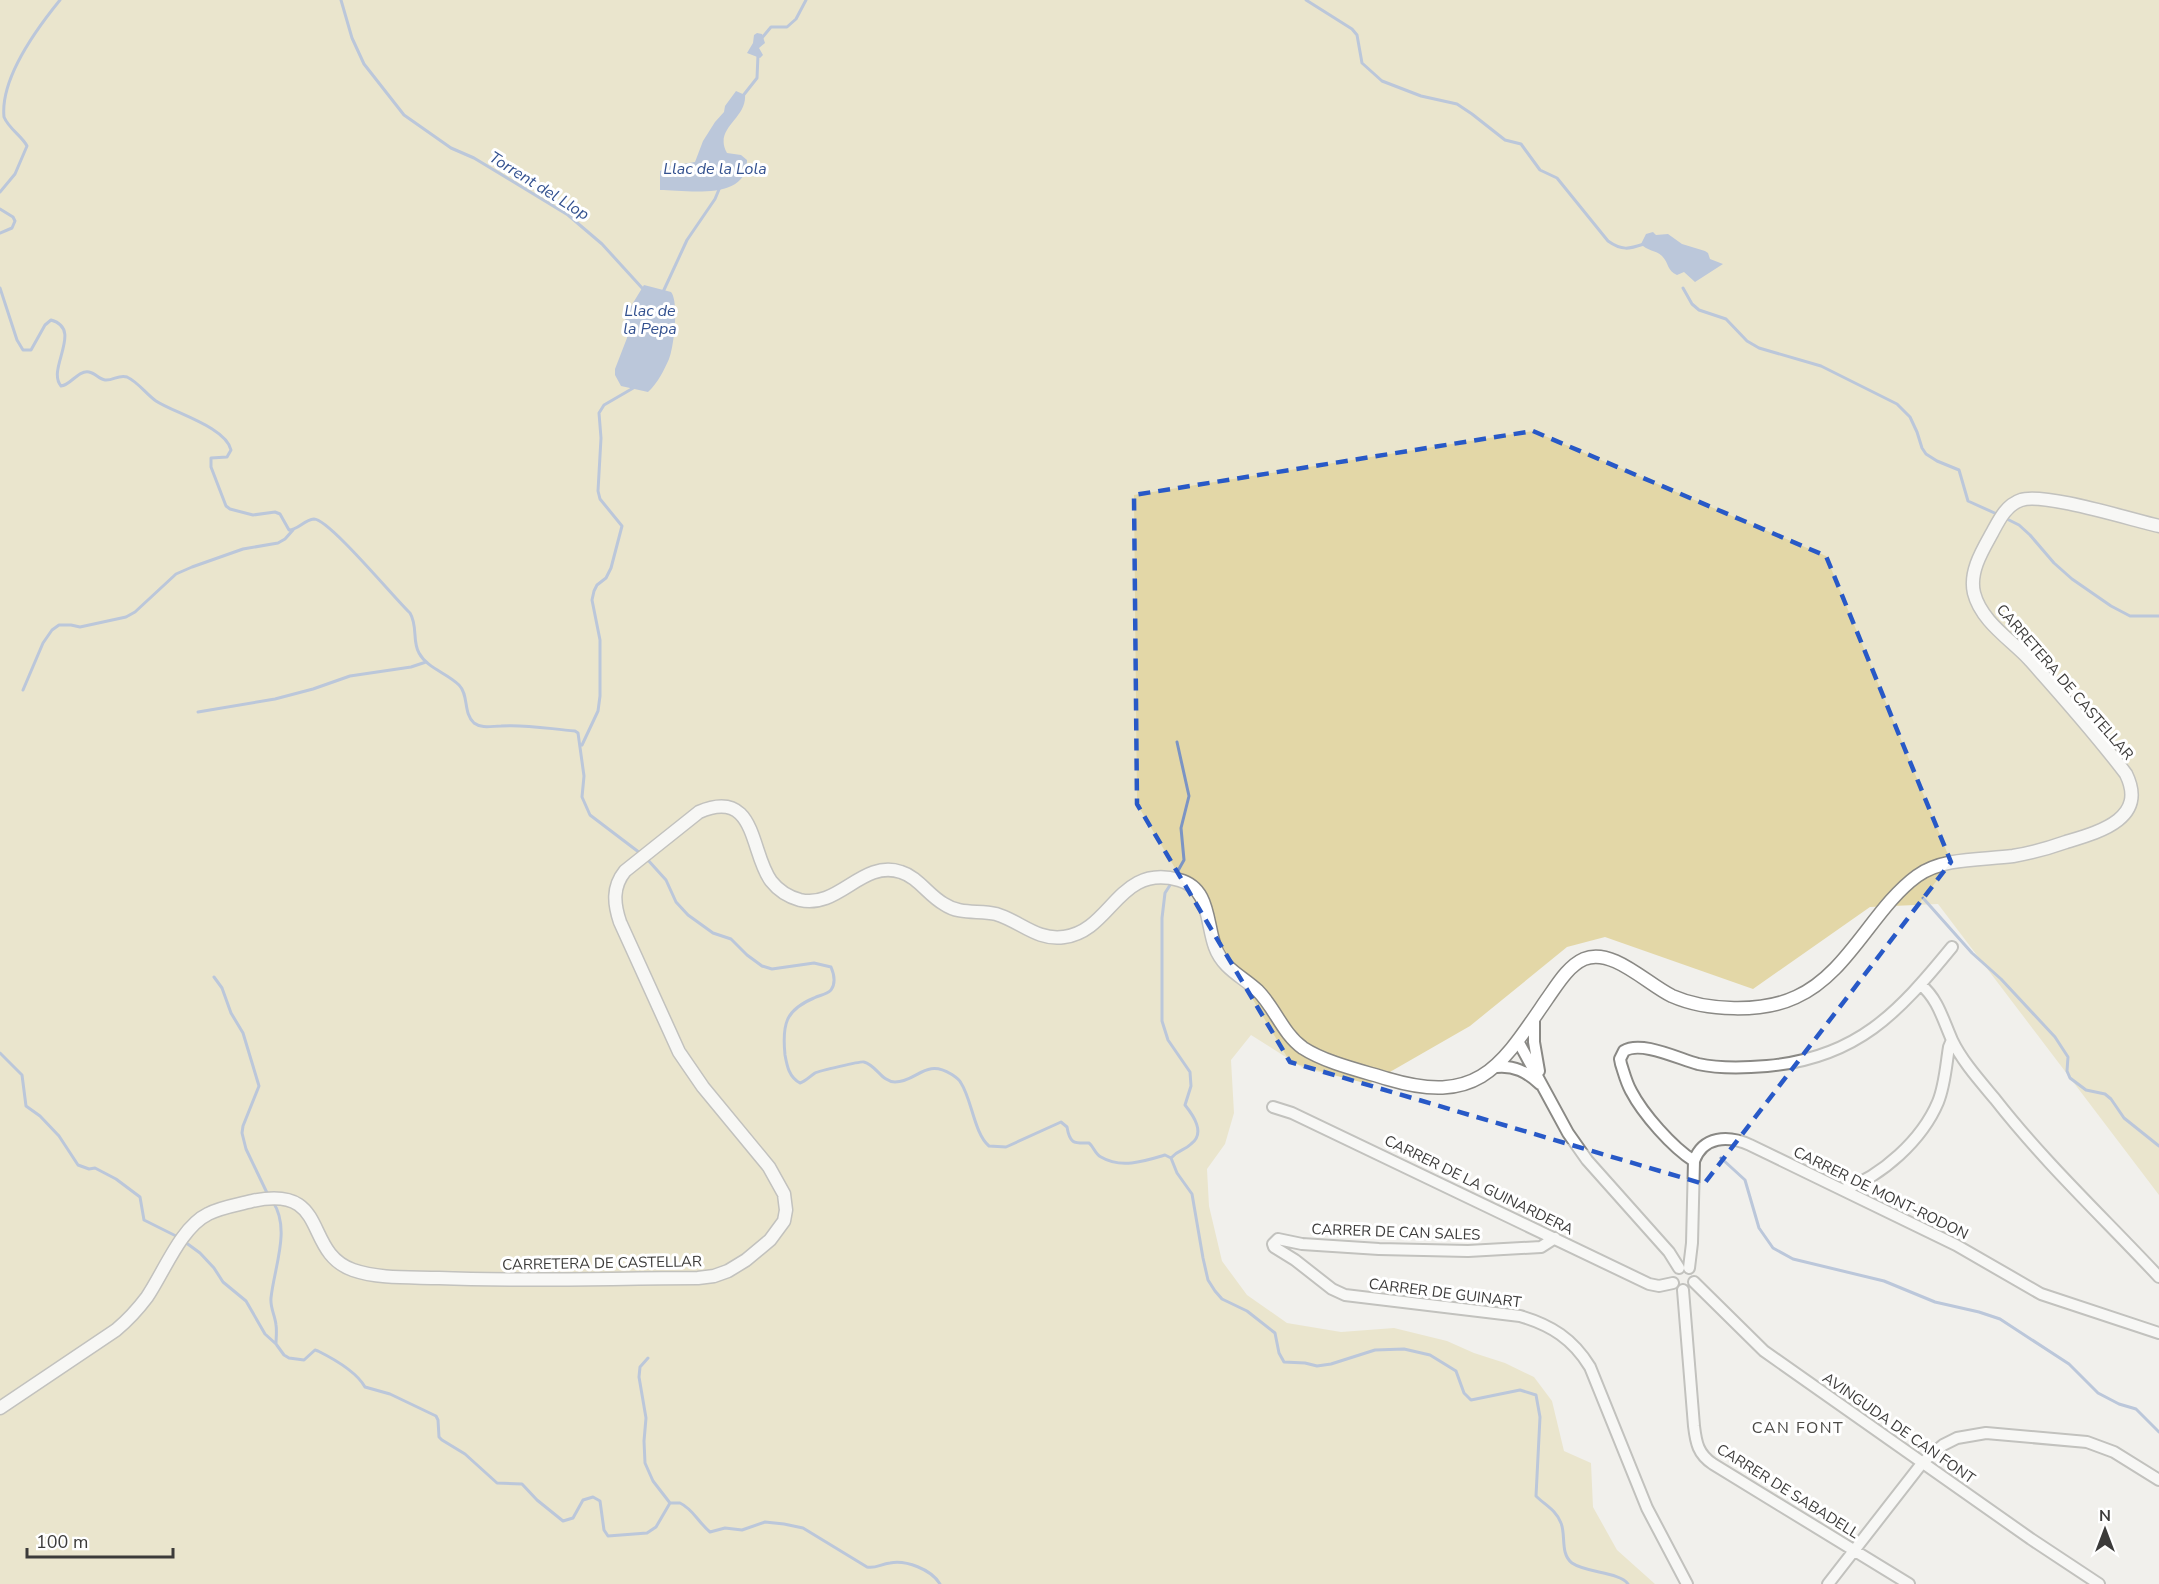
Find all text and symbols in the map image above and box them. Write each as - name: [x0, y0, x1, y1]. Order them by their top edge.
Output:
- water label: Torrent del Llop: [485, 146, 593, 226]
- water label: Llac de la Lola: [663, 158, 767, 180]
- water label: Llac de la Pepa: [623, 300, 677, 340]
- street label: CARRETERA DE CASTELLAR: [1992, 600, 2138, 764]
- street label: CARRER DE LA GUINARDERA: [1381, 1130, 1577, 1240]
- street label: CARRER DE MONT-RODON: [1790, 1142, 1972, 1244]
- street label: CARRER DE CAN SALES: [1311, 1219, 1481, 1245]
- street label: CARRETERA DE CASTELLAR: [502, 1251, 702, 1275]
- street label: CARRER DE GUINART: [1368, 1274, 1522, 1312]
- street label: AVINGUDA DE CAN FONT: [1819, 1368, 1979, 1488]
- district label: CAN FONT: [1752, 1417, 1844, 1439]
- street label: CARRER DE SABADELL: [1713, 1439, 1863, 1543]
- north arrow: [2075, 1500, 2135, 1560]
- text: N: [2099, 1505, 2111, 1527]
- scale bar: [27, 1521, 172, 1559]
- text: 100 m: [36, 1530, 88, 1554]

